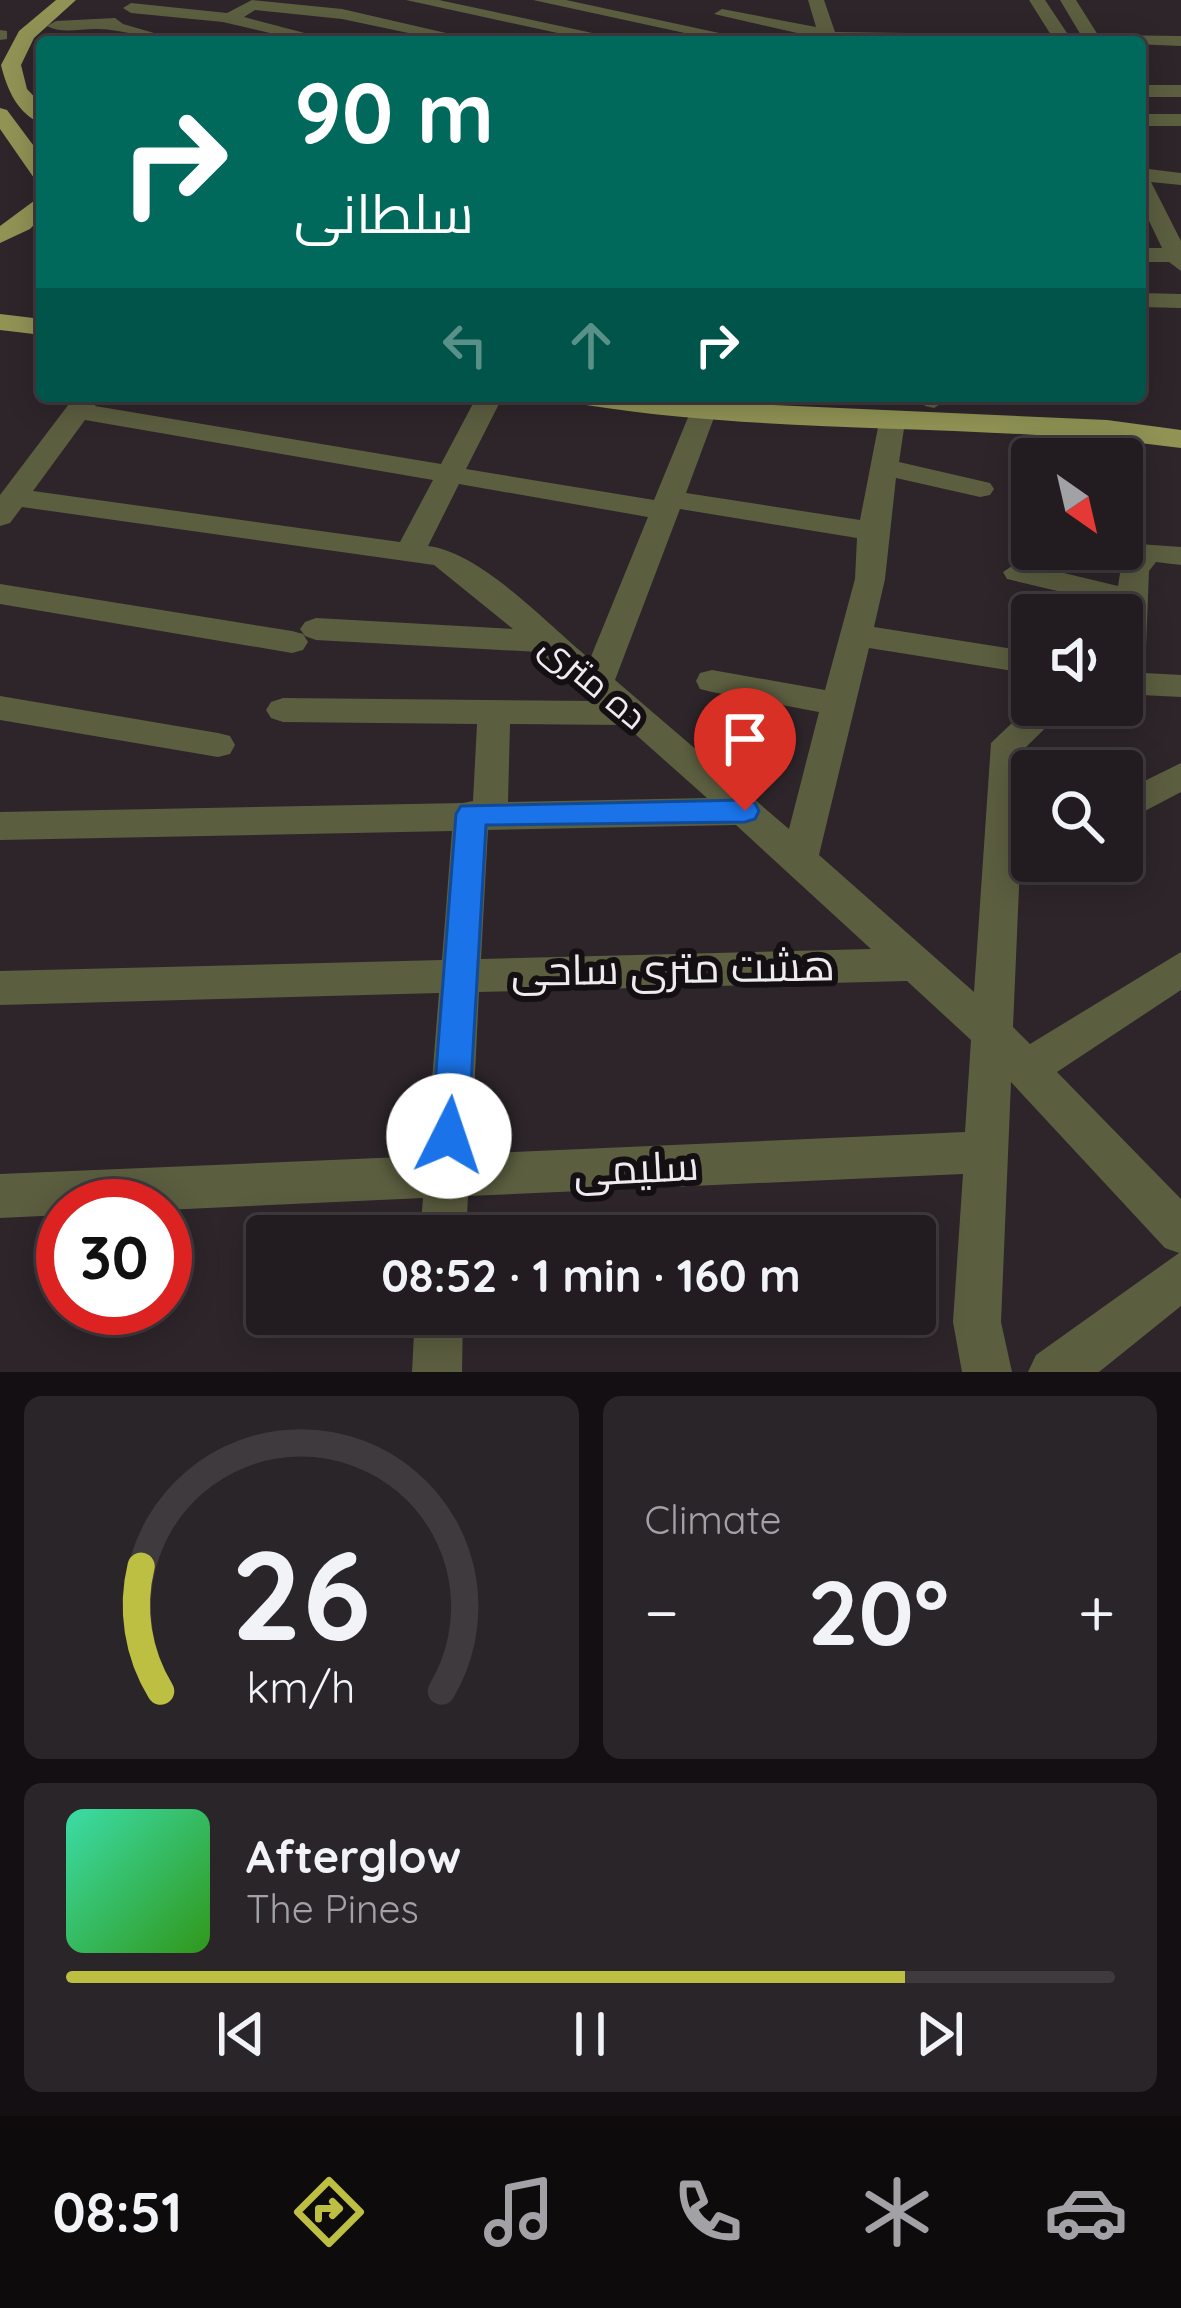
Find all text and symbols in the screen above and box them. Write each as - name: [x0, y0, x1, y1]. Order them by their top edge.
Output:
- text: 90 m: [294, 59, 494, 164]
- icon: right: [96, 84, 252, 240]
- text: سلطانی: [294, 179, 474, 247]
- icon: left: [432, 312, 498, 378]
- icon: ahead: [558, 312, 624, 378]
- icon: right: [684, 312, 750, 378]
- north arrow: [1011, 438, 1143, 570]
- map controls: [1011, 438, 1143, 882]
- button: sound: [1011, 594, 1143, 726]
- street label: ده متری: [532, 623, 657, 738]
- pin: [694, 688, 796, 811]
- icon: arrive: [712, 706, 778, 772]
- button: search: [1011, 750, 1143, 882]
- street label: هشت متری ساحی: [511, 938, 835, 997]
- position arrow: [386, 1073, 512, 1199]
- street label: سلیمی: [572, 1138, 700, 1197]
- speed limit sign: 30: [36, 1179, 192, 1335]
- text: 08:52 · 1 min · 160 m: [381, 1247, 801, 1303]
- text: Climate: [645, 1495, 782, 1544]
- text: 26: [231, 1515, 371, 1671]
- text: 20°: [807, 1555, 949, 1668]
- text: −: [645, 1570, 679, 1653]
- text: +: [1078, 1570, 1115, 1653]
- text: km/h: [247, 1659, 356, 1713]
- text: Afterglow: [246, 1828, 461, 1884]
- text: The Pines: [246, 1884, 419, 1933]
- icon: previous: [208, 2001, 274, 2067]
- icon: pause: [557, 2001, 623, 2067]
- icon: next: [907, 2001, 973, 2067]
- icon: directions: [287, 2170, 371, 2254]
- icon: music: [477, 2170, 561, 2254]
- icon: phone: [666, 2170, 750, 2254]
- icon: climate: [855, 2170, 939, 2254]
- icon: car: [1044, 2170, 1128, 2254]
- text: 08:51: [53, 2178, 182, 2246]

